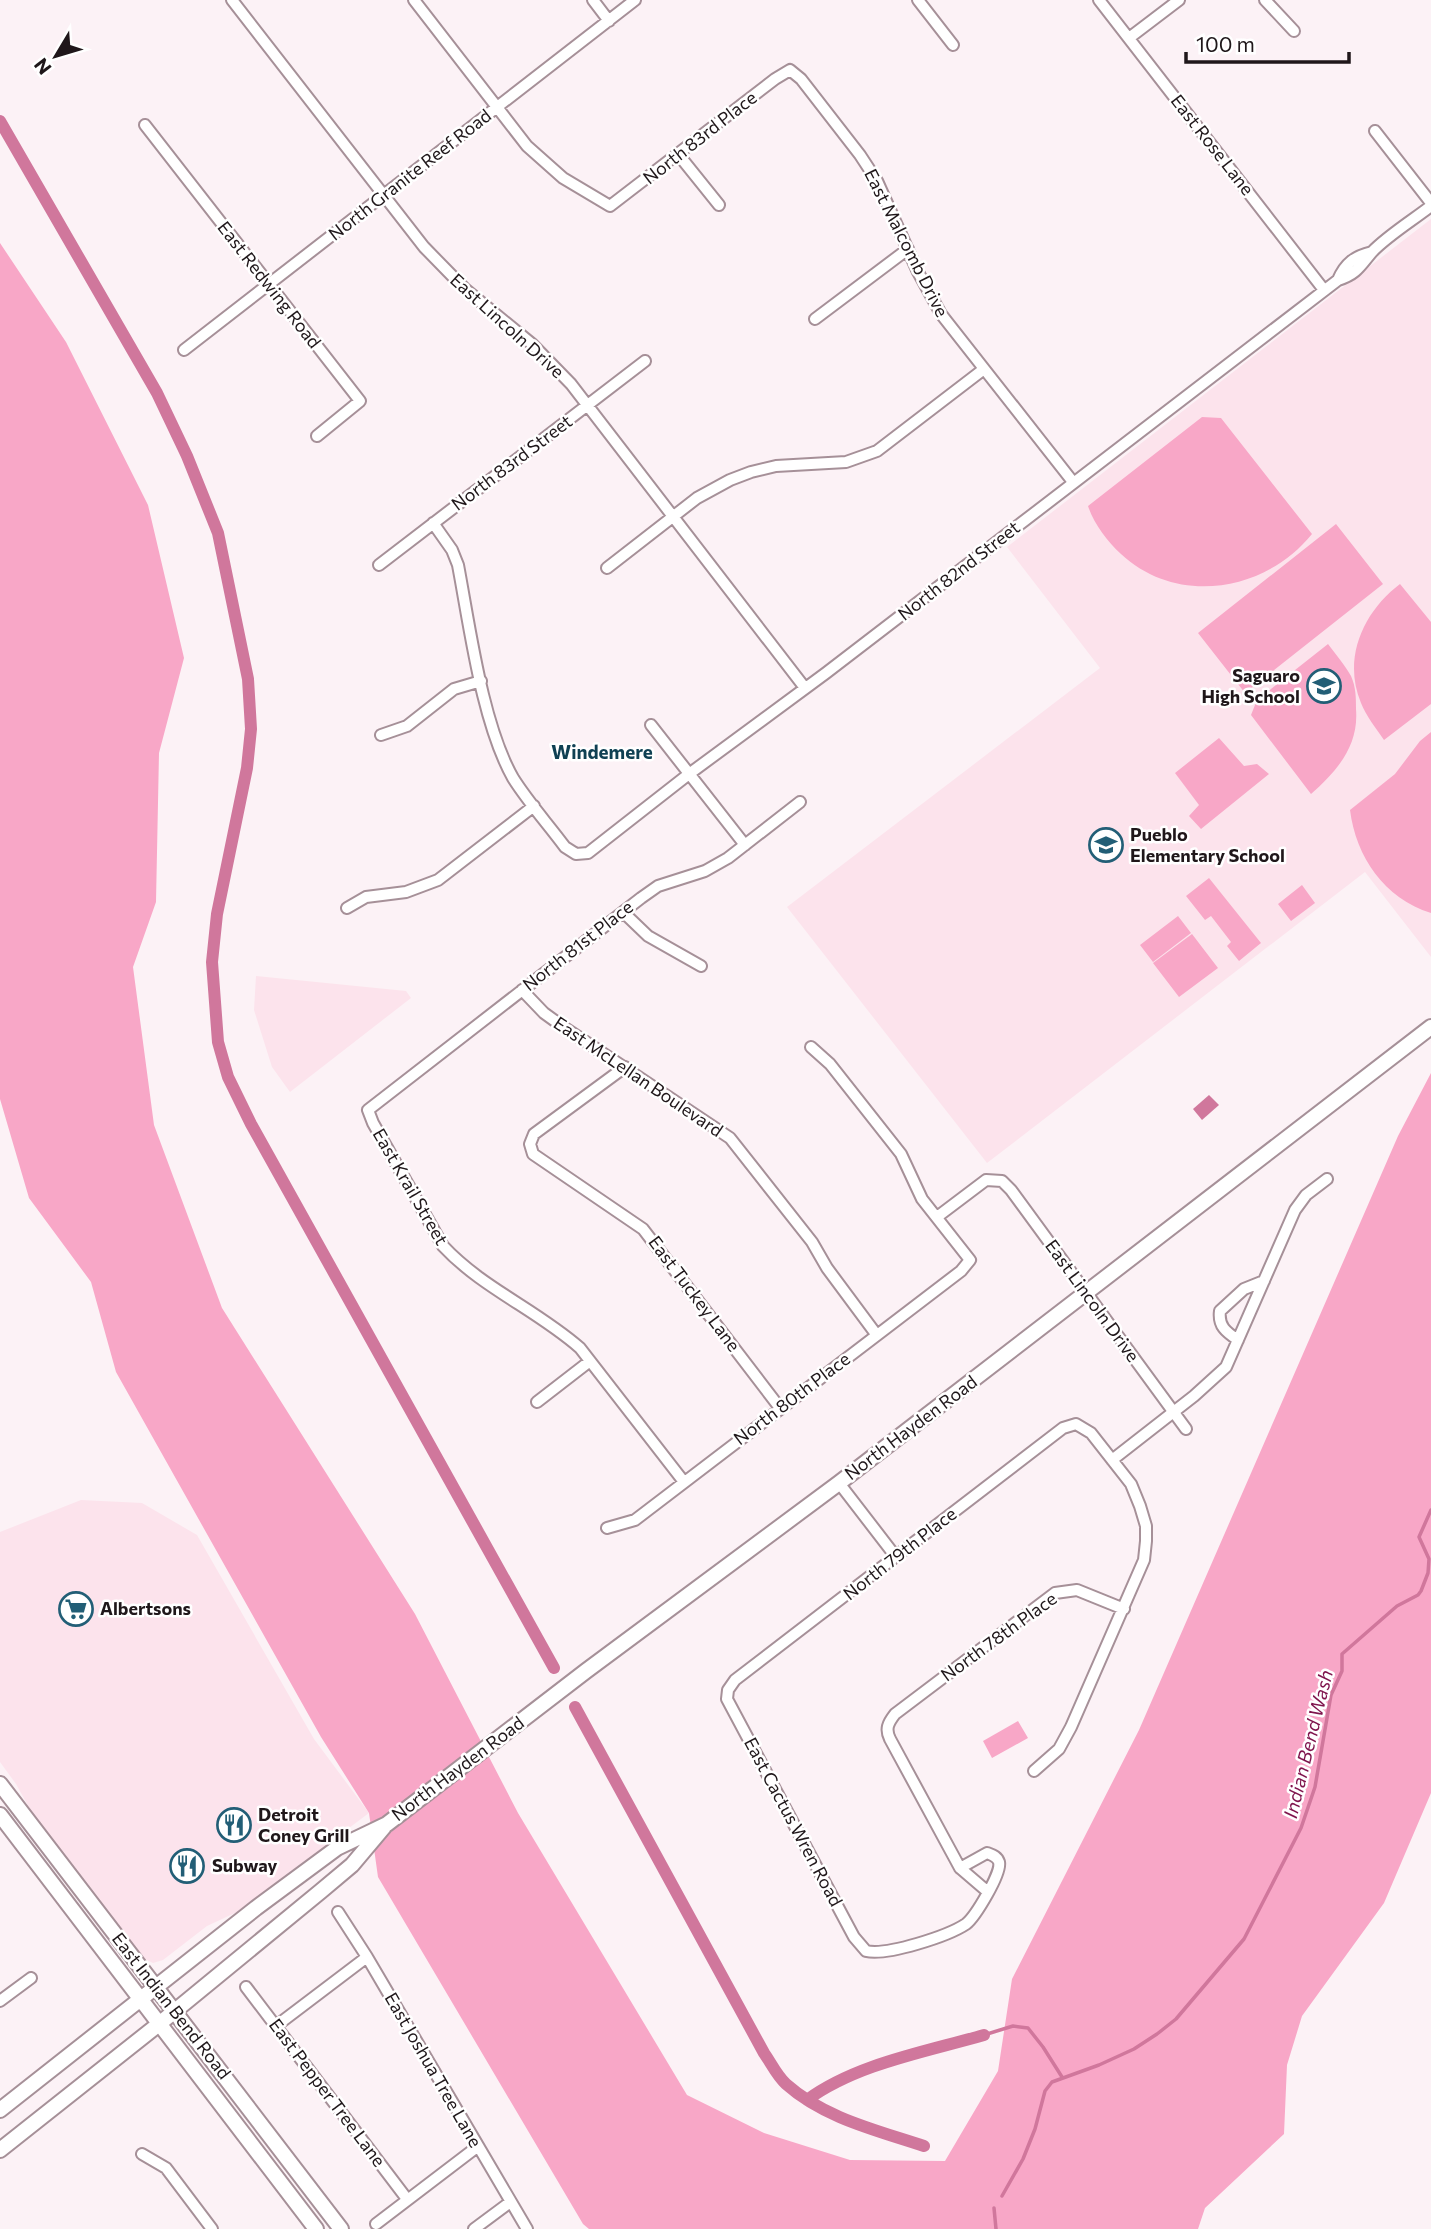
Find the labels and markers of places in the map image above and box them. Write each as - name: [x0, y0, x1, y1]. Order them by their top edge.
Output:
- place label: Saguaro High School: [1201, 664, 1300, 707]
- school or university icon: Saguaro High School: [1305, 667, 1343, 705]
- place label: Pueblo Elementary School: [1130, 823, 1285, 866]
- school or university icon: Pueblo Elementary School: [1087, 826, 1125, 864]
- supermarket icon: Albertsons: [57, 1590, 95, 1628]
- place label: Albertsons: [100, 1597, 191, 1619]
- place label: Detroit Coney Grill: [258, 1803, 349, 1846]
- restaurant icon: Detroit Coney Grill: [215, 1806, 253, 1844]
- restaurant icon: Subway: [168, 1847, 206, 1885]
- place label: Subway: [212, 1854, 277, 1876]

